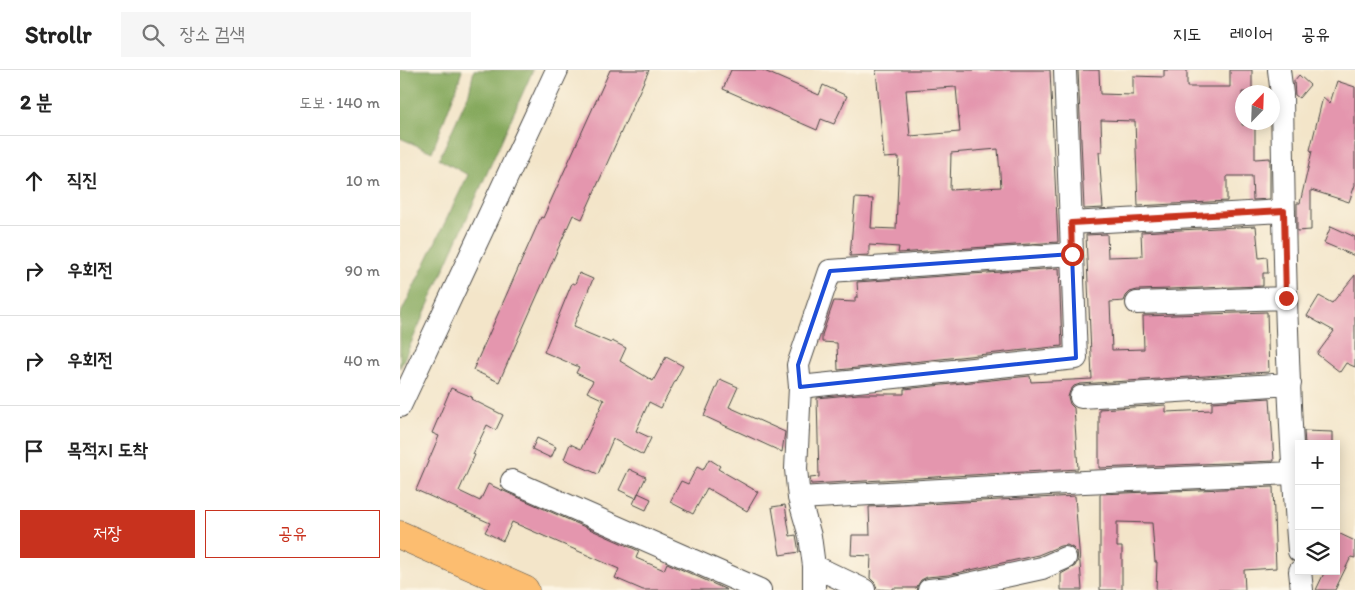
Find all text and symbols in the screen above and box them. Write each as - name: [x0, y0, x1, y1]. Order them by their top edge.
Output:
- search box: [121, 12, 471, 57]
- text: Strollr: [25, 20, 91, 49]
- icon: search: [139, 21, 167, 49]
- text: 장소 검색: [179, 22, 245, 45]
- text: 지도: [1173, 23, 1202, 45]
- text: 레이어: [1230, 23, 1273, 45]
- text: 공유: [1301, 23, 1330, 45]
- north arrow: [1235, 85, 1280, 130]
- text: 2 분: [20, 89, 53, 114]
- text: 도보 · 140 m: [299, 93, 380, 112]
- icon: ahead: [20, 167, 48, 195]
- text: 직진: [67, 168, 98, 191]
- text: 10 m: [346, 171, 380, 190]
- route start: [1061, 243, 1084, 266]
- icon: right: [20, 257, 48, 285]
- text: 우회전: [67, 258, 113, 281]
- text: 90 m: [345, 261, 380, 280]
- route end: [1275, 287, 1298, 310]
- icon: right: [20, 347, 48, 375]
- text: 우회전: [67, 348, 113, 371]
- text: 40 m: [343, 351, 380, 370]
- icon: arrive: [20, 437, 48, 465]
- text: 목적지 도착: [67, 438, 148, 461]
- map controls: [1295, 440, 1340, 575]
- button: +: [1295, 440, 1340, 485]
- button: −: [1295, 485, 1340, 530]
- button: 저장: [20, 510, 195, 558]
- button: 공유: [205, 510, 380, 558]
- button: layers: [1295, 530, 1340, 575]

